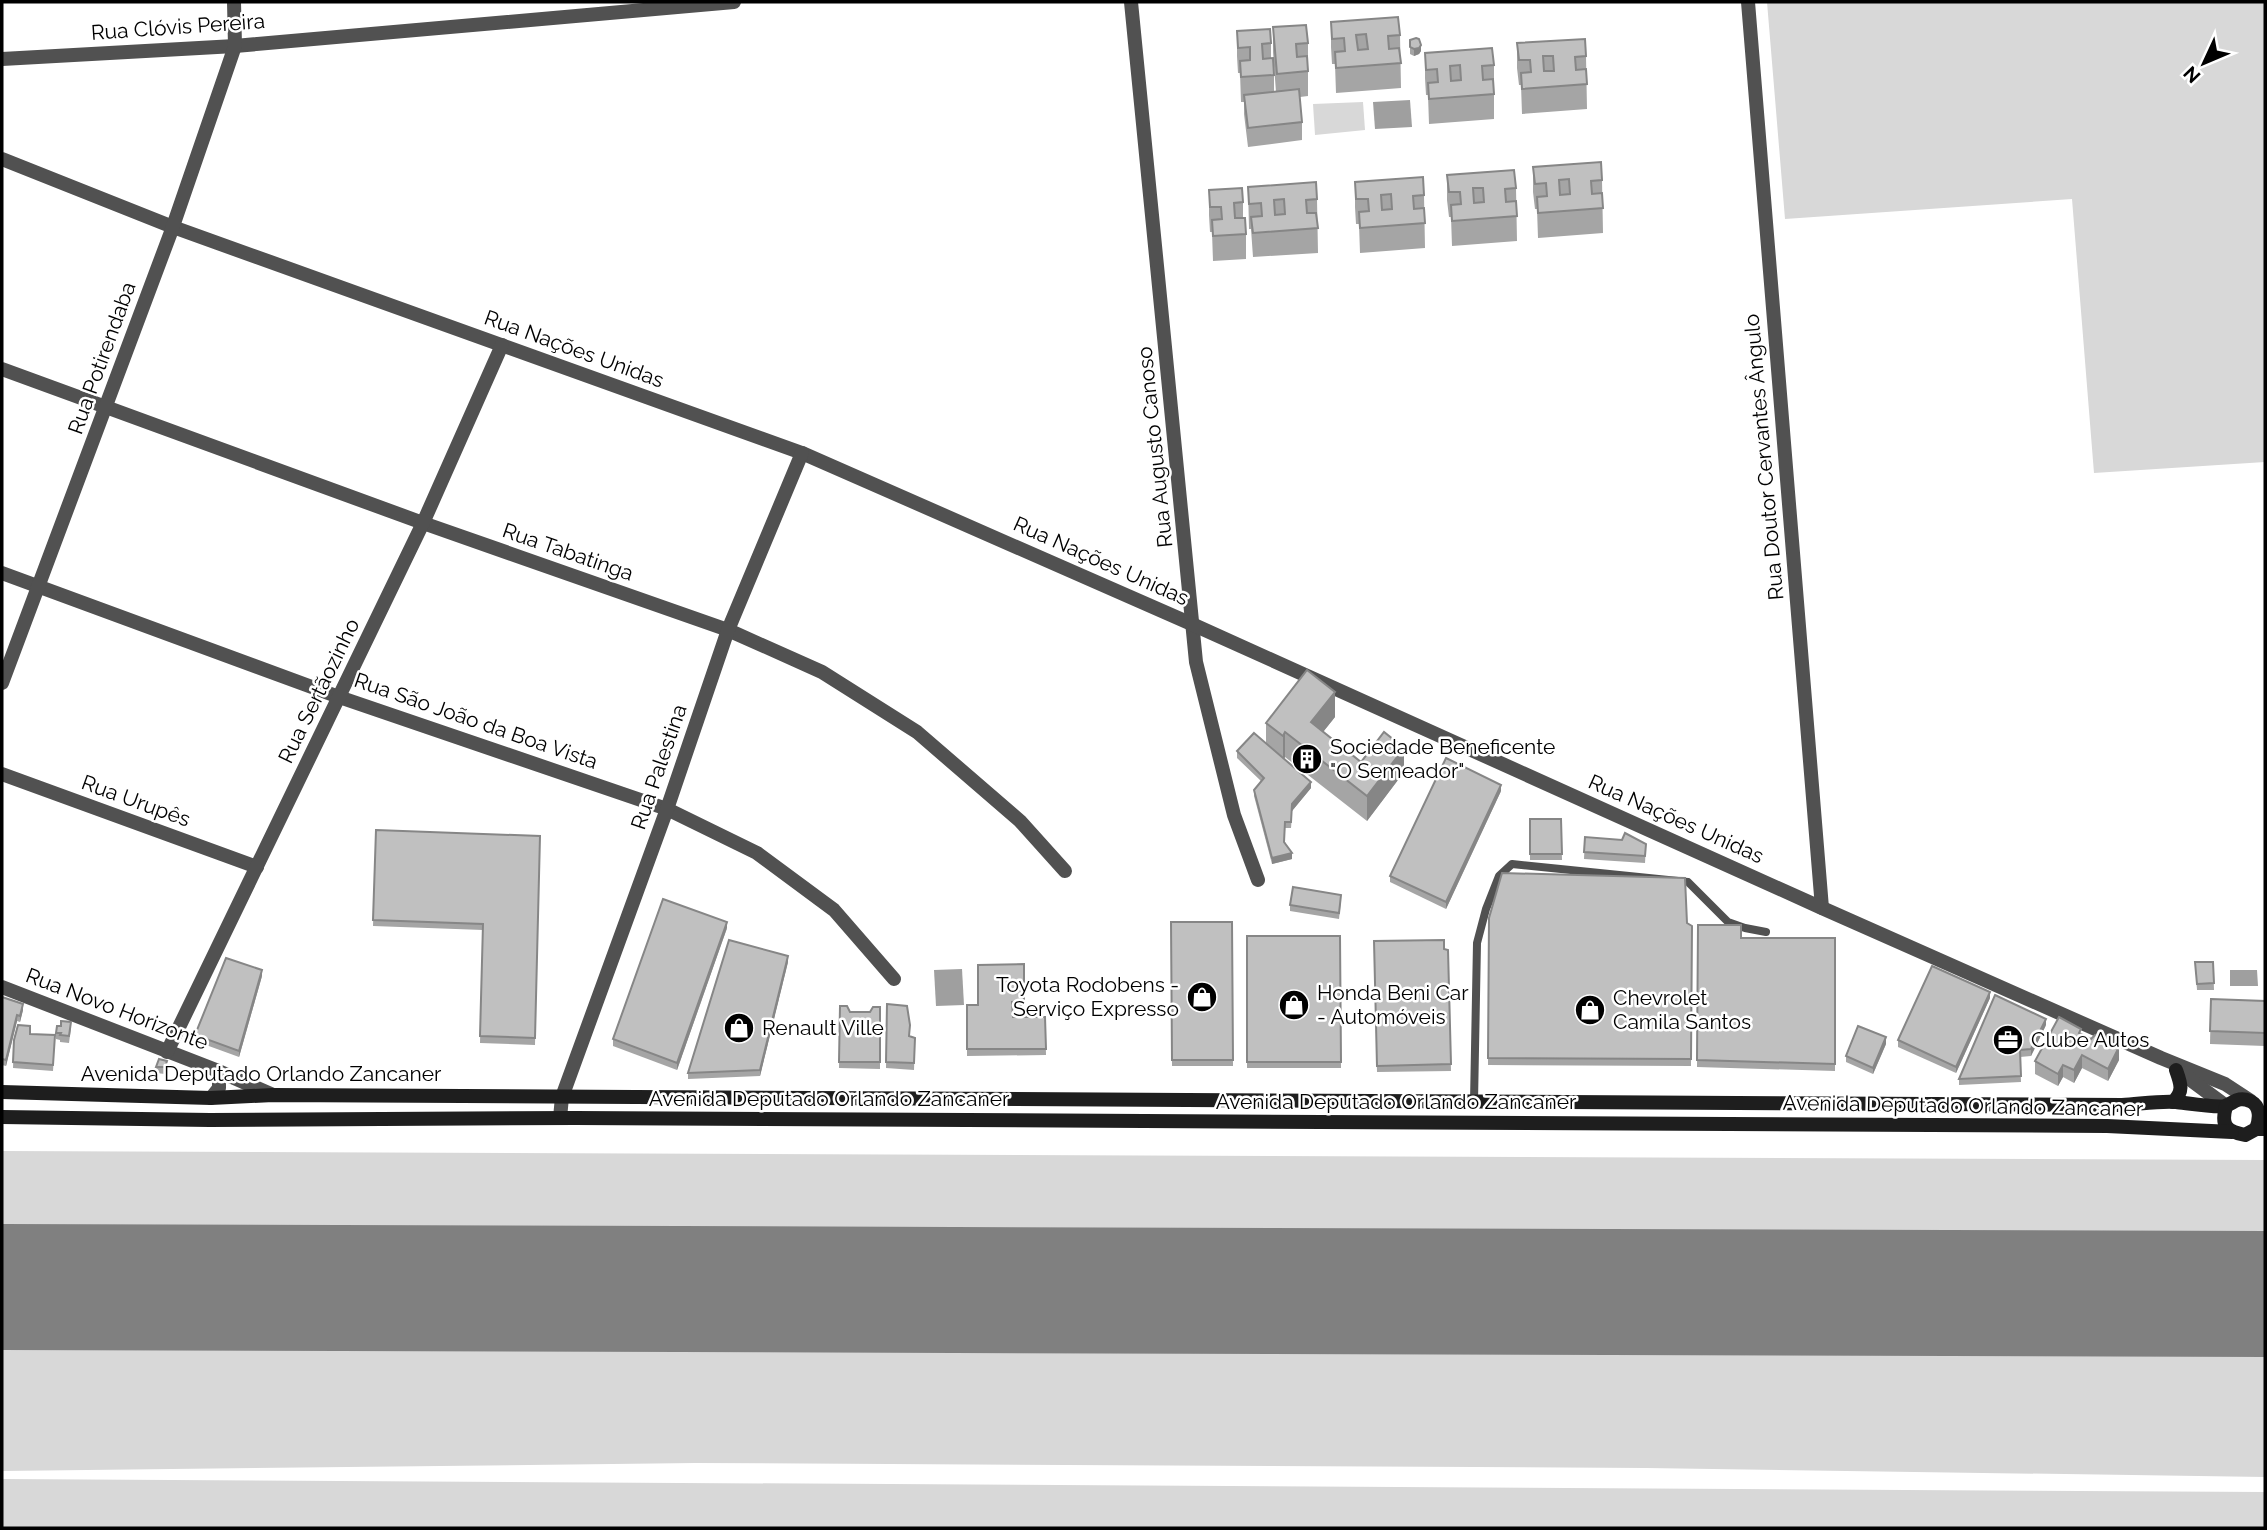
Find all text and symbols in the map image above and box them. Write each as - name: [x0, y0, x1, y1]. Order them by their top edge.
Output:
- street label: Rua Clóvis Pereira: [90, 8, 266, 45]
- north arrow: [2169, 28, 2239, 98]
- text: N: [2179, 62, 2205, 88]
- street label: Rua Potirendaba: [62, 278, 141, 437]
- street label: Rua Nações Unidas: [481, 304, 667, 393]
- street label: Rua Doutor Cervantes Ângulo: [1739, 313, 1788, 601]
- street label: Rua Augusto Canoso: [1132, 345, 1177, 549]
- street label: Rua Nações Unidas: [1010, 511, 1193, 610]
- street label: Rua Tabatinga: [499, 517, 637, 586]
- street label: Rua Sertãozinho: [273, 614, 364, 767]
- street label: Rua São João da Boa Vista: [351, 667, 601, 774]
- street label: Rua Palestina: [625, 701, 692, 833]
- place label: Sociedade Beneficente "O Semeador": [1330, 734, 1555, 783]
- building icon: Sociedade Beneficente "O Semeador": [1290, 742, 1324, 776]
- street label: Rua Urupês: [78, 769, 194, 832]
- street label: Rua Nações Unidas: [1585, 769, 1768, 868]
- street label: Rua Novo Horizonte: [22, 962, 212, 1055]
- place label: Toyota Rodobens - Serviço Expresso: [996, 972, 1179, 1021]
- shop icon: Toyota Rodobens - Serviço Expresso: [1185, 980, 1219, 1014]
- place label: Honda Beni Car - Automóveis: [1317, 980, 1469, 1029]
- place label: Chevrolet Camila Santos: [1613, 985, 1751, 1034]
- shop icon: Honda Beni Car - Automóveis: [1277, 988, 1311, 1022]
- shop icon: Chevrolet Camila Santos: [1573, 993, 1607, 1027]
- shop icon: Renault Ville: [722, 1011, 756, 1045]
- place label: Renault Ville: [762, 1015, 884, 1040]
- office icon: Clube Autos: [1991, 1023, 2025, 1057]
- place label: Clube Autos: [2031, 1027, 2150, 1052]
- street label: Avenida Deputado Orlando Zancaner: [81, 1061, 442, 1086]
- street label: Avenida Deputado Orlando Zancaner: [649, 1086, 1010, 1111]
- street label: Avenida Deputado Orlando Zancaner: [1216, 1089, 1577, 1114]
- street label: Avenida Deputado Orlando Zancaner: [1782, 1090, 2144, 1121]

